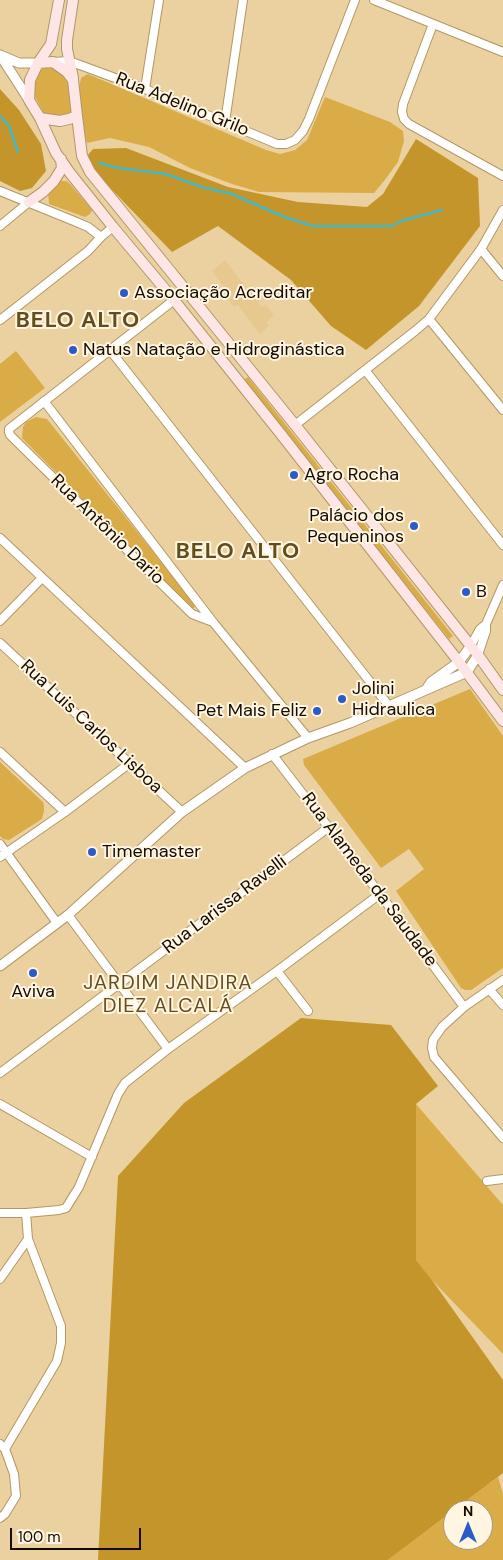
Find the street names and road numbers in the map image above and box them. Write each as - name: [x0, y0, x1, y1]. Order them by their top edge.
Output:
- street label: Rua Adelino Grilo: [112, 68, 252, 142]
- street label: Rua Antônio Dario: [46, 470, 168, 590]
- street label: Rua Luis Carlos Lisboa: [16, 656, 166, 798]
- street label: Rua Alameda da Saudade: [296, 789, 442, 971]
- street label: Rua Larissa Ravelli: [159, 851, 291, 959]

